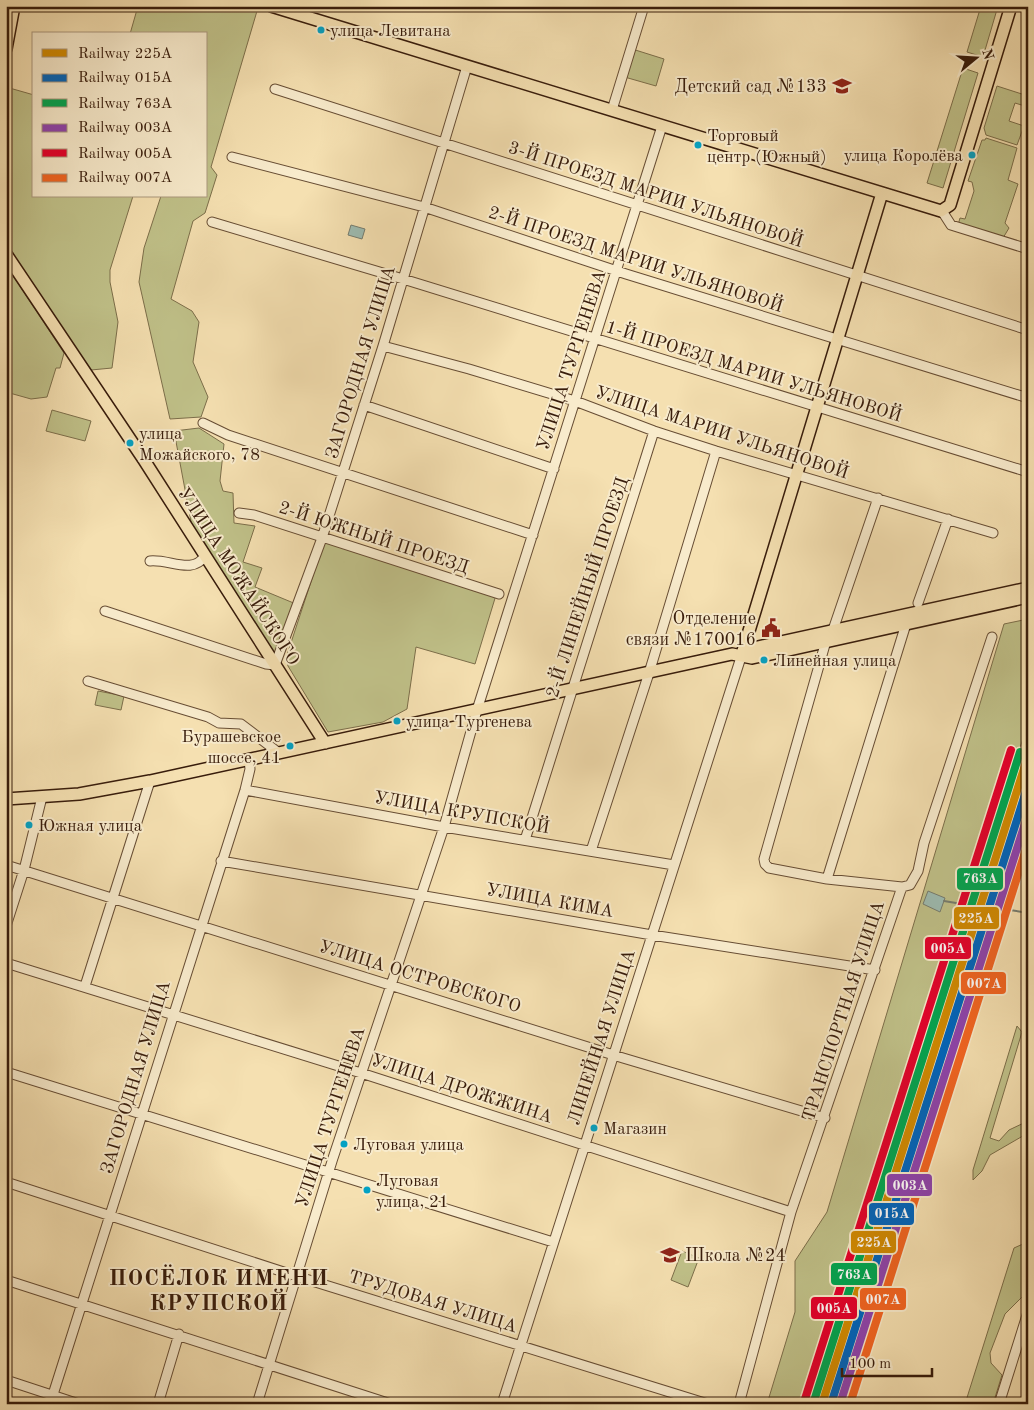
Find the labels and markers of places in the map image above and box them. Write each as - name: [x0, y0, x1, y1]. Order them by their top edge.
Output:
- place label: улица Левитана: [330, 23, 451, 40]
- marker: улица Левитана: [316, 25, 326, 35]
- school or university icon: Детский сад №133: [831, 75, 853, 97]
- place label: Детский сад №133: [674, 78, 827, 96]
- place label: Торговый центр (Южный): [707, 128, 827, 166]
- marker: Торговый центр (Южный): [693, 140, 703, 150]
- place label: улица Королёва: [844, 148, 964, 165]
- marker: улица Королёва: [967, 150, 977, 160]
- place label: улица Можайского, 78: [139, 426, 260, 464]
- marker: улица Можайского, 78: [125, 438, 135, 448]
- place label: Отделение связи №170016: [626, 610, 756, 649]
- public building icon: Отделение связи №170016: [760, 617, 782, 639]
- place label: Линейная улица: [773, 653, 897, 670]
- marker: Линейная улица: [759, 655, 769, 665]
- place label: улица Тургенева: [406, 714, 533, 731]
- marker: улица Тургенева: [392, 716, 402, 726]
- place label: Бурашевское шоссе, 41: [182, 729, 281, 767]
- marker: Бурашевское шоссе, 41: [285, 741, 295, 751]
- place label: Южная улица: [38, 818, 143, 835]
- marker: Южная улица: [24, 820, 34, 830]
- place label: Магазин: [603, 1121, 667, 1138]
- marker: Магазин: [589, 1123, 599, 1133]
- place label: Луговая улица: [353, 1137, 464, 1154]
- marker: Луговая улица: [339, 1139, 349, 1149]
- place label: Луговая улица, 21: [376, 1173, 449, 1211]
- marker: Луговая улица, 21: [362, 1185, 372, 1195]
- school or university icon: Школа №24: [659, 1244, 681, 1266]
- place label: Школа №24: [685, 1247, 786, 1265]

